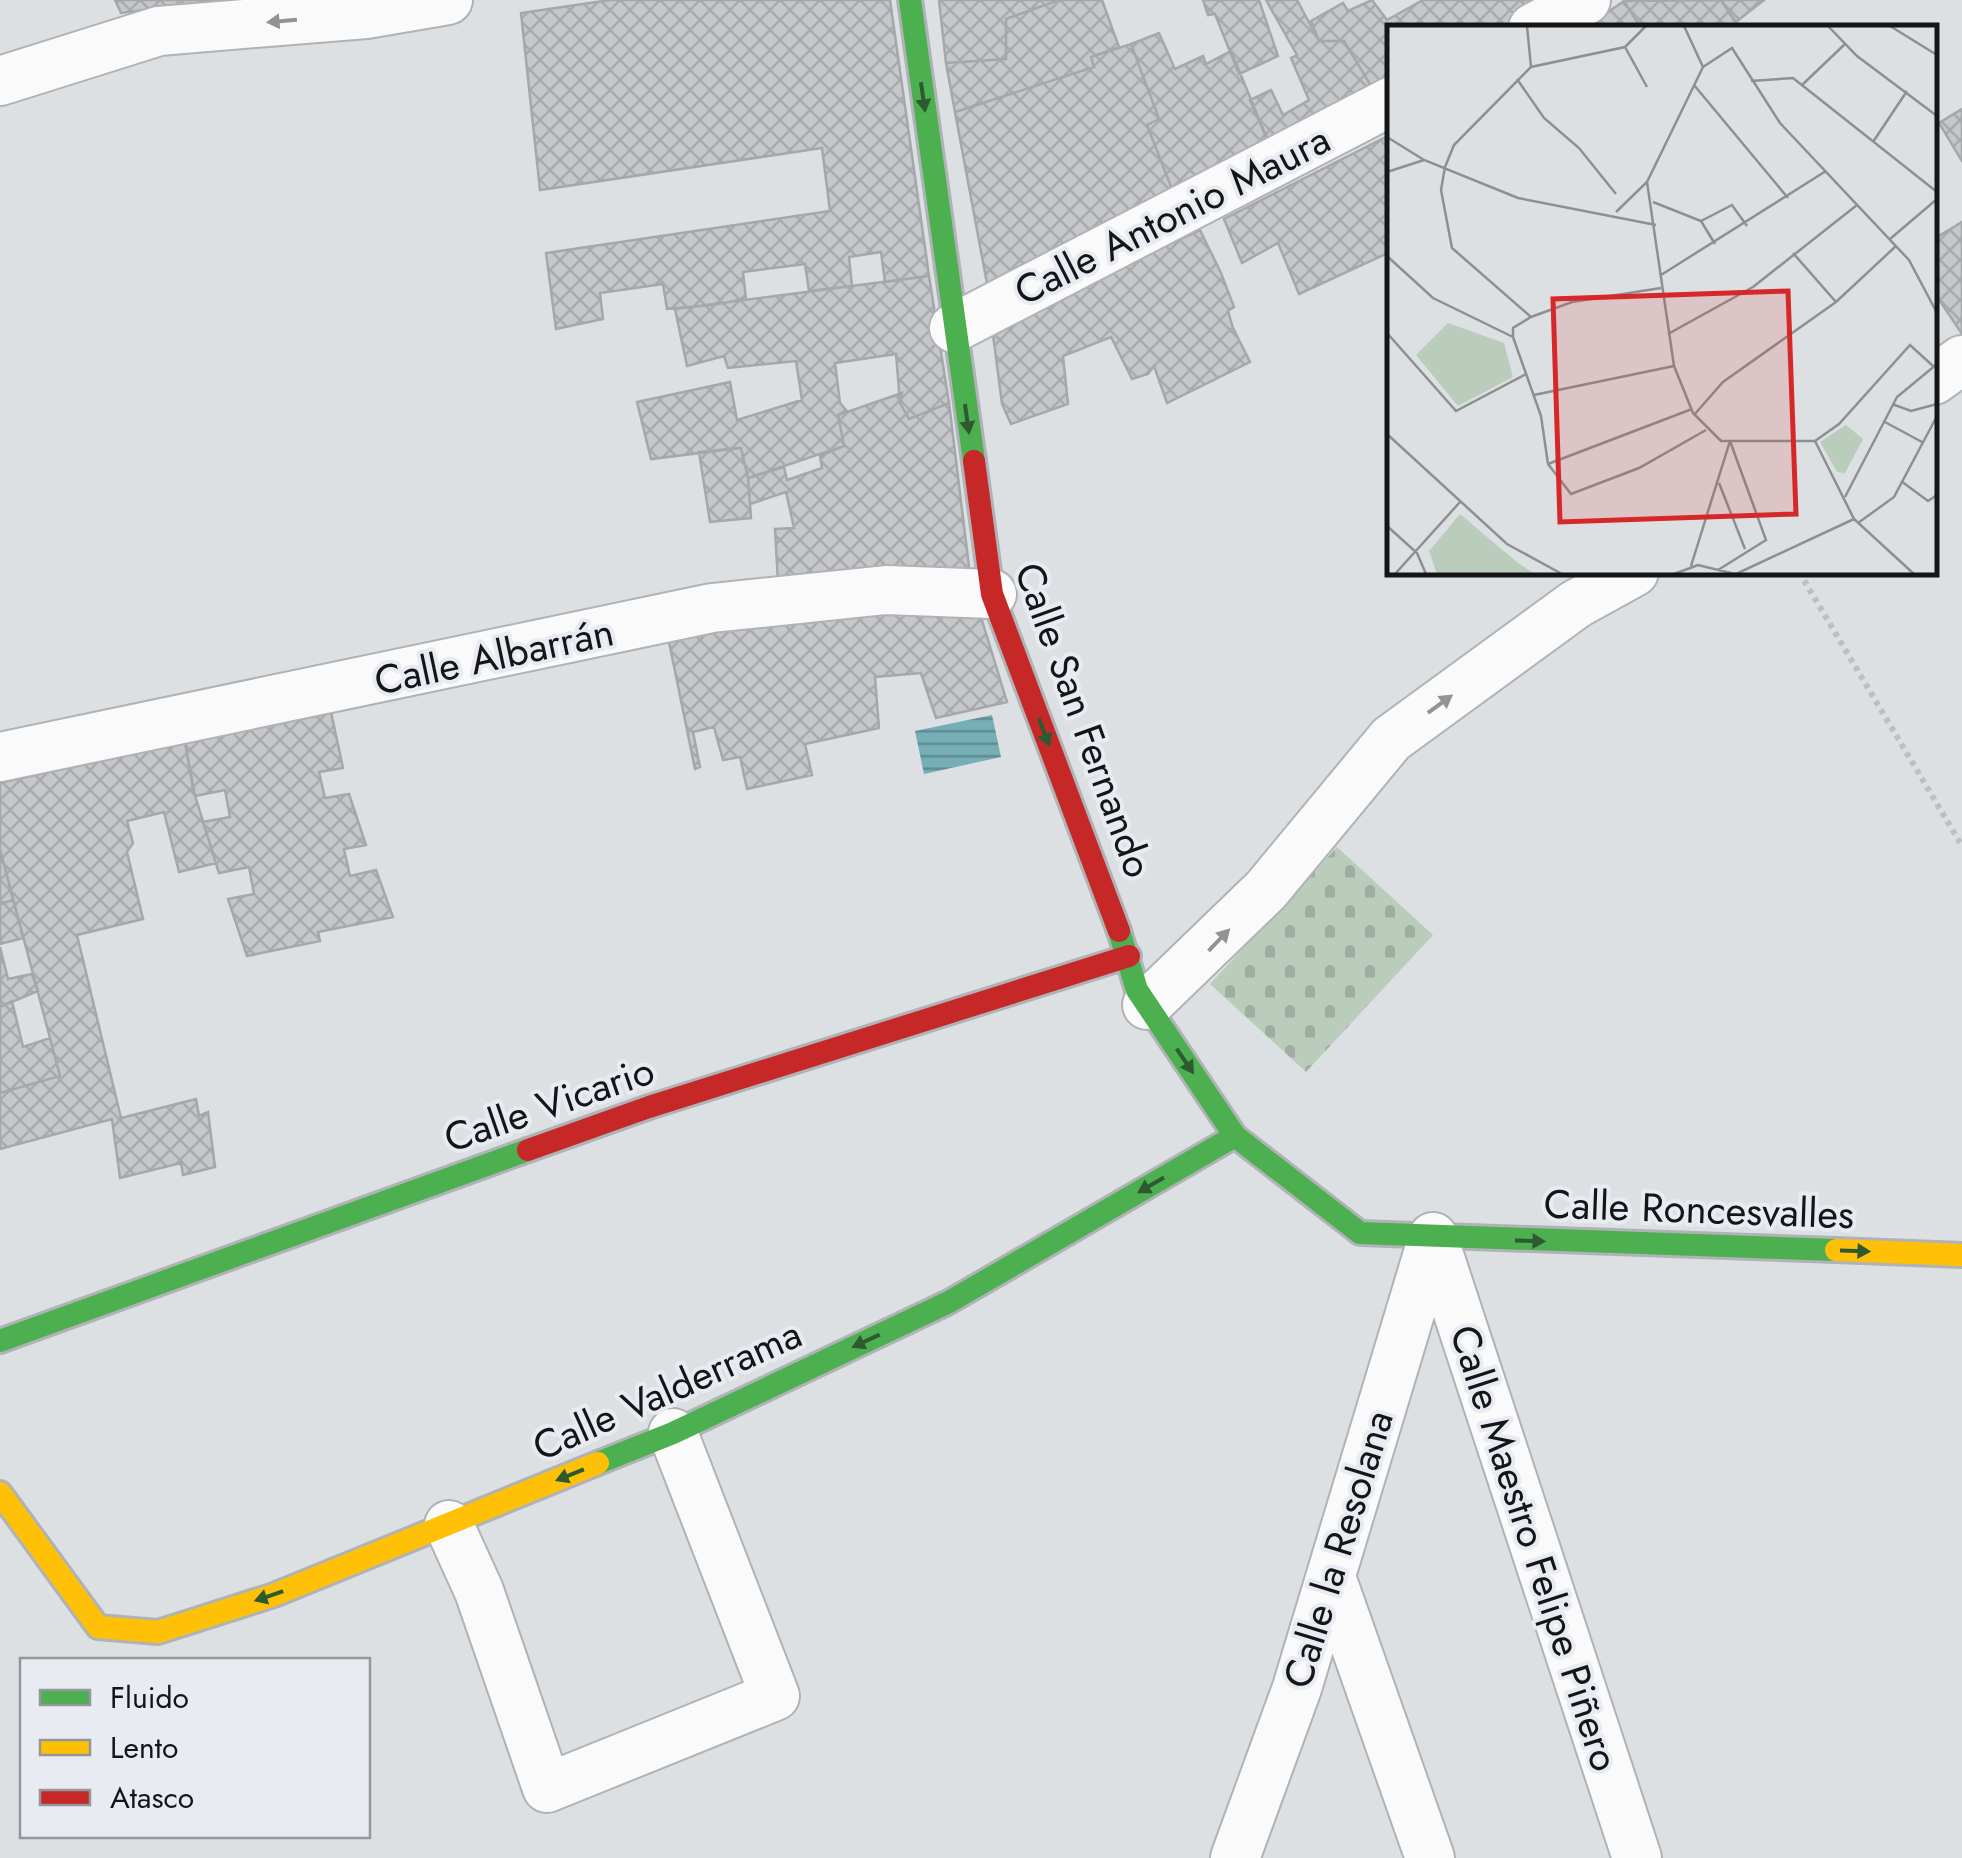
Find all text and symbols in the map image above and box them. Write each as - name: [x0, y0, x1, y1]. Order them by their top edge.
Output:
- one-way arrow: [266, 13, 298, 29]
- inset map: [1387, 25, 1937, 575]
- one-way arrow: [915, 81, 931, 113]
- street label: Calle Antonio Maura: [1004, 110, 1340, 320]
- one-way arrow: [959, 403, 975, 435]
- street label: Calle San Fernando: [1000, 555, 1168, 885]
- street label: Calle Albarrán: [369, 602, 619, 710]
- one-way arrow: [1427, 694, 1453, 714]
- one-way arrow: [1037, 718, 1052, 748]
- one-way arrow: [1206, 928, 1230, 952]
- street label: Calle Vicario: [436, 1041, 662, 1167]
- one-way arrow: [1175, 1048, 1193, 1075]
- one-way arrow: [1137, 1175, 1165, 1193]
- street label: Calle Roncesvalles: [1543, 1175, 1855, 1243]
- one-way arrow: [1515, 1233, 1547, 1249]
- one-way arrow: [1839, 1244, 1871, 1260]
- street label: Calle Valderrama: [523, 1305, 811, 1475]
- street label: Calle Maestro Felipe Piñero: [1435, 1318, 1635, 1778]
- one-way arrow: [851, 1333, 880, 1350]
- street label: Calle la Resolana: [1268, 1403, 1408, 1695]
- one-way arrow: [555, 1467, 585, 1483]
- one-way arrow: [253, 1589, 283, 1604]
- legend: [20, 1658, 370, 1838]
- text: Fluido: [110, 1676, 189, 1719]
- text: Lento: [110, 1726, 178, 1769]
- text: Atasco: [110, 1776, 194, 1819]

